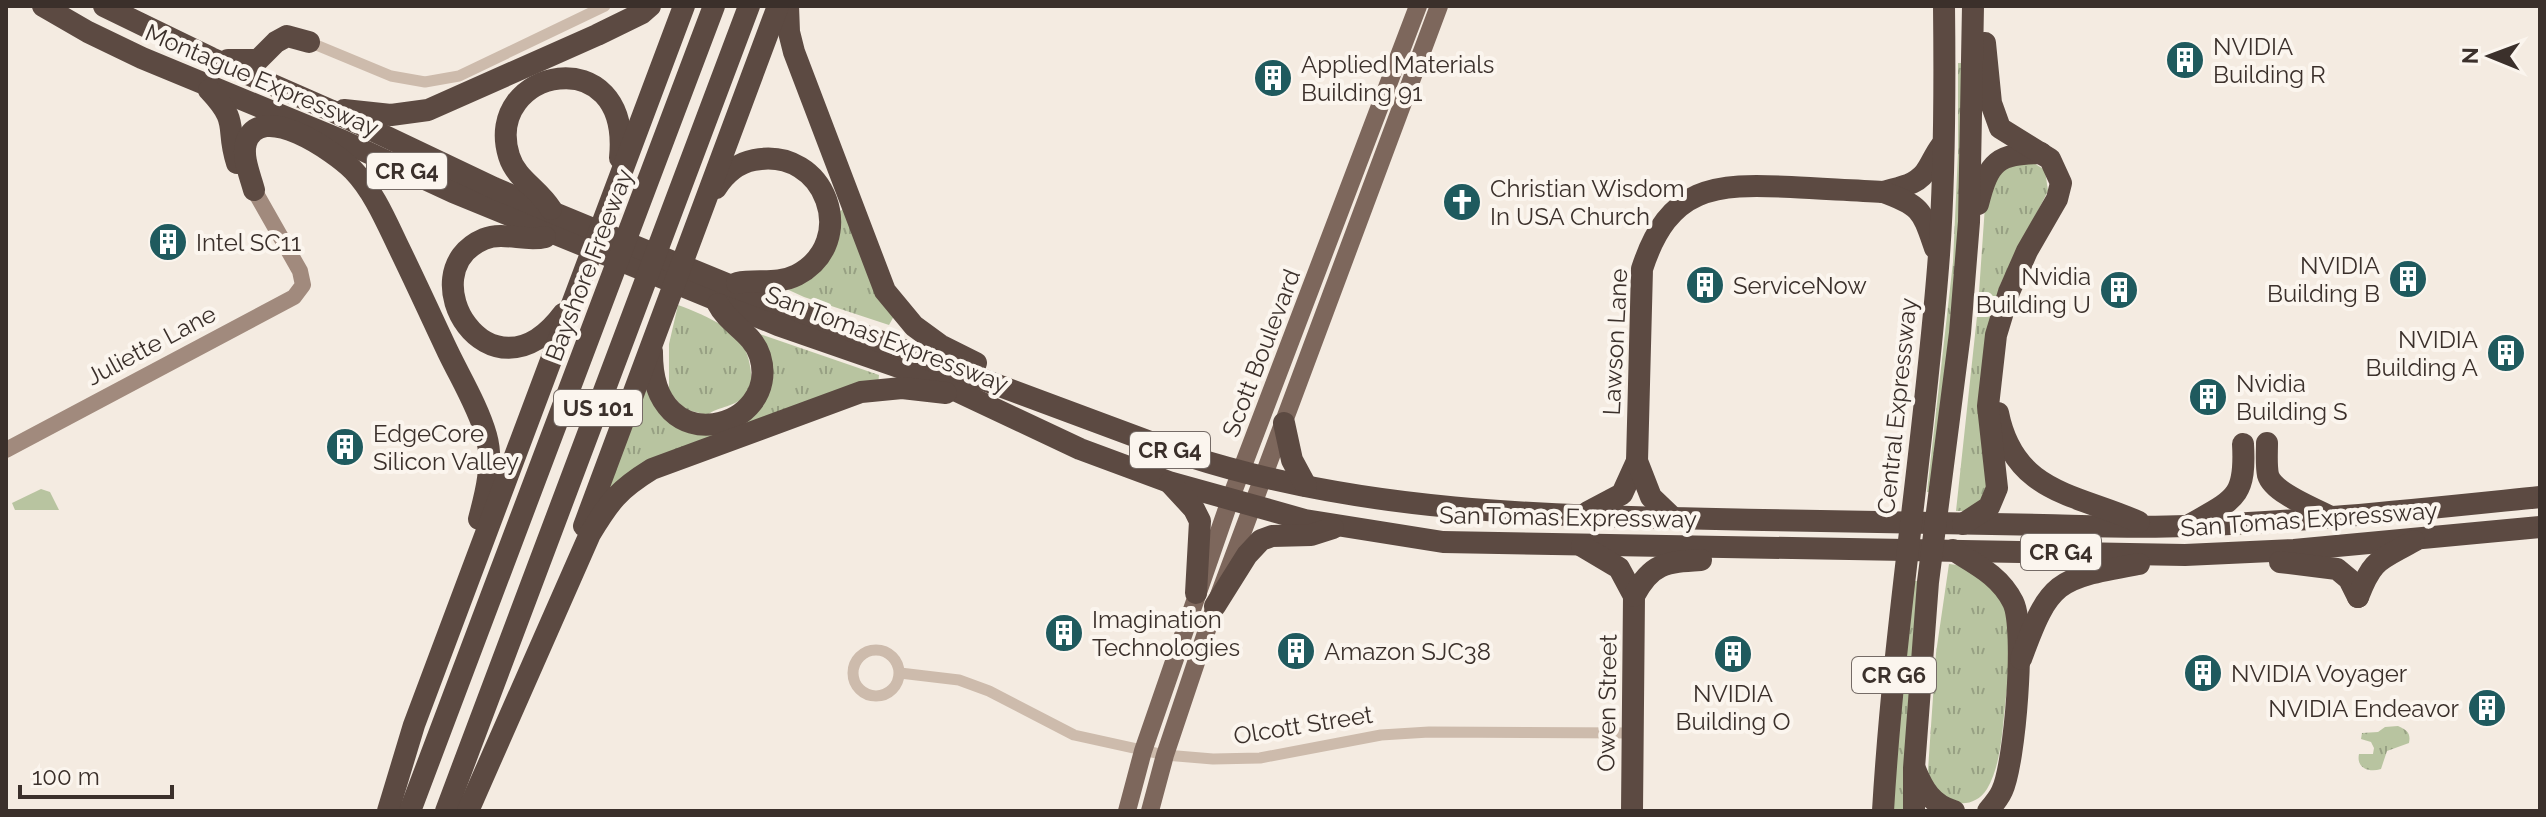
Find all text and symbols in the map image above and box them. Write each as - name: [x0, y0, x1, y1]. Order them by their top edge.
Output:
- north arrow: [2450, 16, 2530, 96]
- street label: Montague Expressway: [141, 18, 383, 142]
- place label: NVIDIA Building R: [2213, 32, 2326, 89]
- building icon: NVIDIA Building R: [2164, 39, 2206, 81]
- text: N: [2457, 47, 2483, 64]
- place label: Applied Materials Building 91: [1301, 50, 1494, 107]
- building icon: Applied Materials Building 91: [1252, 57, 1294, 99]
- road number: CR G4: [367, 153, 447, 189]
- street label: Bayshore Freeway: [539, 165, 639, 365]
- place label: Christian Wisdom In USA Church: [1490, 174, 1685, 231]
- church icon: Christian Wisdom In USA Church: [1441, 181, 1483, 223]
- building icon: Intel SC11: [147, 221, 189, 263]
- place label: Intel SC11: [196, 228, 301, 257]
- place label: NVIDIA Building B: [2267, 251, 2380, 308]
- building icon: NVIDIA Building B: [2387, 258, 2429, 300]
- place label: Nvidia Building U: [1976, 262, 2091, 319]
- building icon: ServiceNow: [1684, 264, 1726, 306]
- street label: Scott Boulevard: [1216, 265, 1306, 441]
- street label: Lawson Lane: [1597, 268, 1633, 416]
- building icon: Nvidia Building U: [2098, 269, 2140, 311]
- place label: ServiceNow: [1733, 271, 1867, 300]
- street label: San Tomas Expressway: [762, 279, 1012, 399]
- street label: Central Expressway: [1871, 296, 1923, 516]
- street label: Juliette Lane: [81, 299, 221, 391]
- place label: NVIDIA Building A: [2365, 325, 2478, 382]
- building icon: NVIDIA Building A: [2485, 332, 2527, 374]
- place label: Nvidia Building S: [2236, 369, 2348, 426]
- building icon: Nvidia Building S: [2187, 376, 2229, 418]
- road number: US 101: [554, 390, 642, 426]
- place label: EdgeCore Silicon Valley: [373, 419, 519, 476]
- building icon: EdgeCore Silicon Valley: [324, 426, 366, 468]
- road number: CR G4: [1130, 432, 1210, 468]
- street label: San Tomas Expressway: [2179, 496, 2439, 542]
- street label: San Tomas Expressway: [1439, 500, 1697, 534]
- road number: CR G4: [2021, 534, 2101, 570]
- place label: Imagination Technologies: [1092, 605, 1240, 662]
- building icon: Imagination Technologies: [1043, 612, 1085, 654]
- building icon: Amazon SJC38: [1275, 630, 1317, 672]
- building icon: NVIDIA Building O: [1712, 633, 1754, 675]
- street label: Owen Street: [1591, 634, 1623, 772]
- place label: Amazon SJC38: [1324, 637, 1491, 666]
- building icon: NVIDIA Voyager: [2182, 652, 2224, 694]
- road number: CR G6: [1852, 657, 1936, 693]
- place label: NVIDIA Voyager: [2231, 659, 2408, 688]
- place label: NVIDIA Building O: [1675, 679, 1791, 736]
- building icon: NVIDIA Endeavor: [2466, 687, 2508, 729]
- place label: NVIDIA Endeavor: [2268, 694, 2460, 723]
- street label: Olcott Street: [1231, 700, 1375, 750]
- scale bar: [20, 749, 172, 799]
- text: 100 m: [32, 762, 100, 791]

